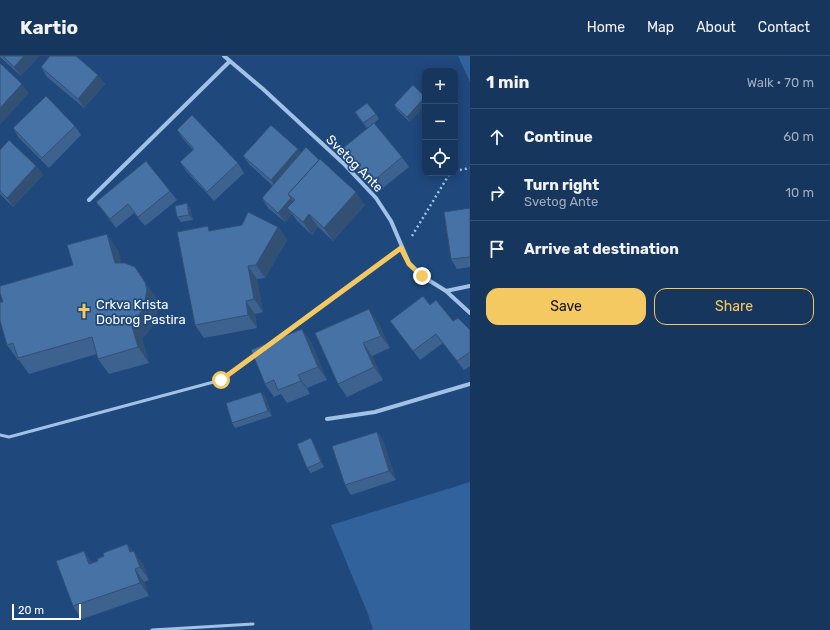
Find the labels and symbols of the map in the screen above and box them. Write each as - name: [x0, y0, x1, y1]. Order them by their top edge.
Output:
- street label: Svetog Ante: [322, 132, 386, 196]
- route end: [413, 267, 431, 285]
- place label: Crkva Krista Dobrog Pastira: [96, 297, 186, 328]
- church icon: Crkva Krista Dobrog Pastira: [75, 302, 93, 320]
- route start: [212, 371, 230, 389]
- scale bar: [12, 602, 81, 621]

